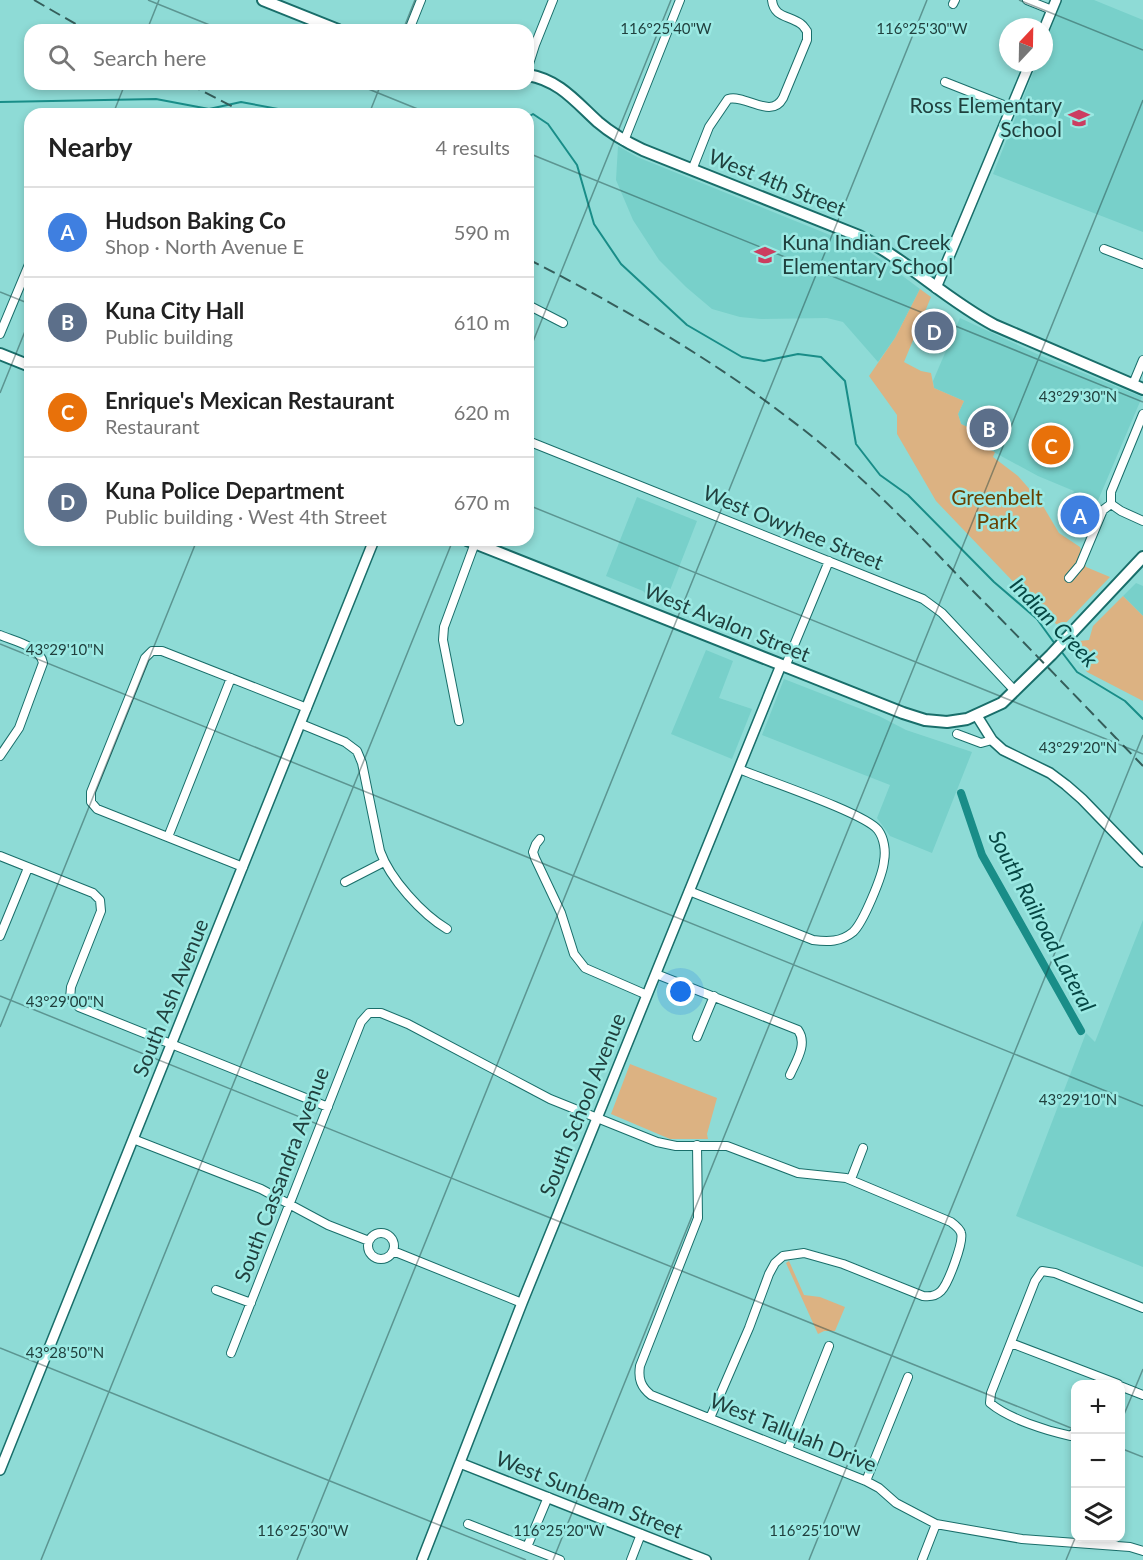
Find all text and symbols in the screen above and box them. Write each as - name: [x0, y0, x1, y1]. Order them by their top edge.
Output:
- north arrow: [999, 18, 1053, 72]
- text: 116°25'40"W: [620, 19, 712, 37]
- text: 116°25'30"W: [876, 19, 968, 37]
- search box: [24, 24, 534, 90]
- icon: search: [45, 41, 78, 74]
- text: Search here: [93, 44, 206, 71]
- place label: Ross Elementary School: [910, 92, 1062, 141]
- school or university icon: Ross Elementary School: [1067, 106, 1091, 130]
- text: Nearby: [48, 131, 133, 163]
- text: 4 results: [435, 135, 510, 159]
- street label: West 4th Street: [705, 143, 850, 221]
- text: Hudson Baking Co: [105, 207, 286, 234]
- text: A: [61, 220, 74, 244]
- text: 590 m: [454, 220, 510, 244]
- place label: Kuna Indian Creek Elementary School: [782, 229, 953, 278]
- text: Shop · North Avenue E: [105, 234, 304, 258]
- school or university icon: Kuna Indian Creek Elementary School: [753, 243, 777, 267]
- text: Kuna City Hall: [105, 297, 244, 324]
- pin: D: [914, 308, 954, 354]
- text: B: [61, 310, 74, 334]
- text: 610 m: [454, 310, 510, 334]
- text: Public building: [105, 324, 233, 348]
- text: Enrique's Mexican Restaurant: [105, 387, 394, 414]
- text: 43°29'30"N: [1039, 387, 1117, 405]
- text: C: [61, 400, 74, 424]
- text: 620 m: [454, 400, 510, 424]
- pin: B: [970, 406, 1008, 450]
- text: Restaurant: [105, 414, 200, 438]
- pin: C: [1032, 422, 1070, 468]
- text: Kuna Police Department: [105, 477, 344, 504]
- street label: West Owyhee Street: [700, 479, 888, 574]
- park label: Greenbelt Park: [951, 484, 1043, 533]
- text: D: [60, 490, 75, 514]
- text: 670 m: [454, 490, 510, 514]
- pin: A: [1060, 492, 1100, 538]
- text: Public building · West 4th Street: [105, 504, 387, 528]
- water label: Indian Creek: [1005, 571, 1104, 673]
- street label: West Avalon Street: [641, 577, 815, 666]
- text: 43°29'10"N: [26, 640, 104, 658]
- text: 43°29'20"N: [1039, 738, 1117, 756]
- water label: South Railroad Lateral: [983, 825, 1102, 1016]
- street label: South Ash Avenue: [127, 915, 213, 1080]
- your location: [666, 977, 695, 1006]
- text: 43°29'00"N: [26, 992, 104, 1010]
- street label: South School Avenue: [533, 1009, 630, 1200]
- street label: South Cassandra Avenue: [228, 1063, 333, 1285]
- text: 43°29'10"N: [1039, 1090, 1117, 1108]
- text: 43°28'50"N: [26, 1343, 104, 1361]
- map controls: [1071, 1380, 1125, 1542]
- button: +: [1071, 1380, 1125, 1434]
- street label: West Tallulah Drive: [707, 1387, 881, 1476]
- button: −: [1071, 1434, 1125, 1488]
- street label: West Sunbeam Street: [492, 1445, 687, 1543]
- button: layers: [1071, 1488, 1125, 1542]
- text: 116°25'30"W: [257, 1521, 349, 1539]
- text: 116°25'20"W: [513, 1521, 605, 1539]
- text: 116°25'10"W: [769, 1521, 861, 1539]

